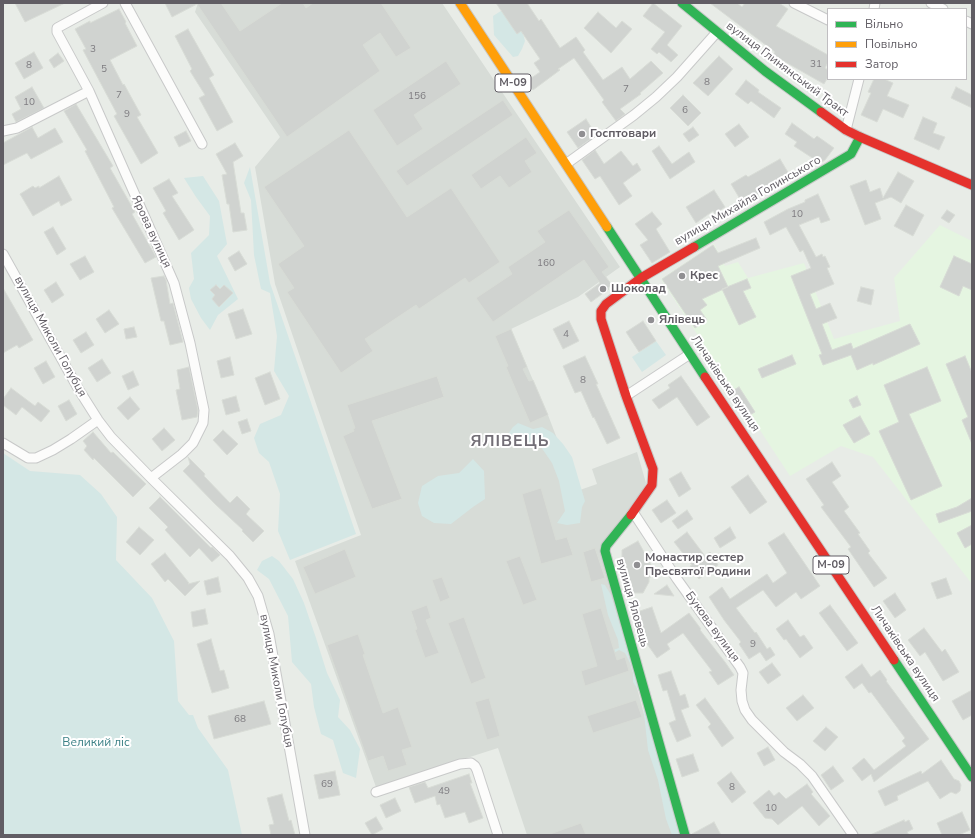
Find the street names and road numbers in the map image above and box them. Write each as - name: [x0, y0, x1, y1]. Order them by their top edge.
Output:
- street label: вулиця Глинянський Тракт: [723, 19, 851, 121]
- road number: М-09: [495, 74, 531, 92]
- street label: вулиця Михайла Голинського: [672, 153, 824, 249]
- street label: Ярова вулиця: [128, 194, 174, 270]
- street label: вулиця Миколи Голубця: [11, 274, 89, 400]
- street label: Личаківська вулиця: [687, 333, 763, 435]
- road number: М-09: [813, 556, 849, 574]
- street label: вулиця Яловець: [612, 557, 652, 649]
- street label: Букова вулиця: [682, 589, 742, 665]
- street label: Личаківська вулиця: [867, 603, 943, 705]
- street label: вулиця Миколи Голубця: [256, 613, 296, 749]

